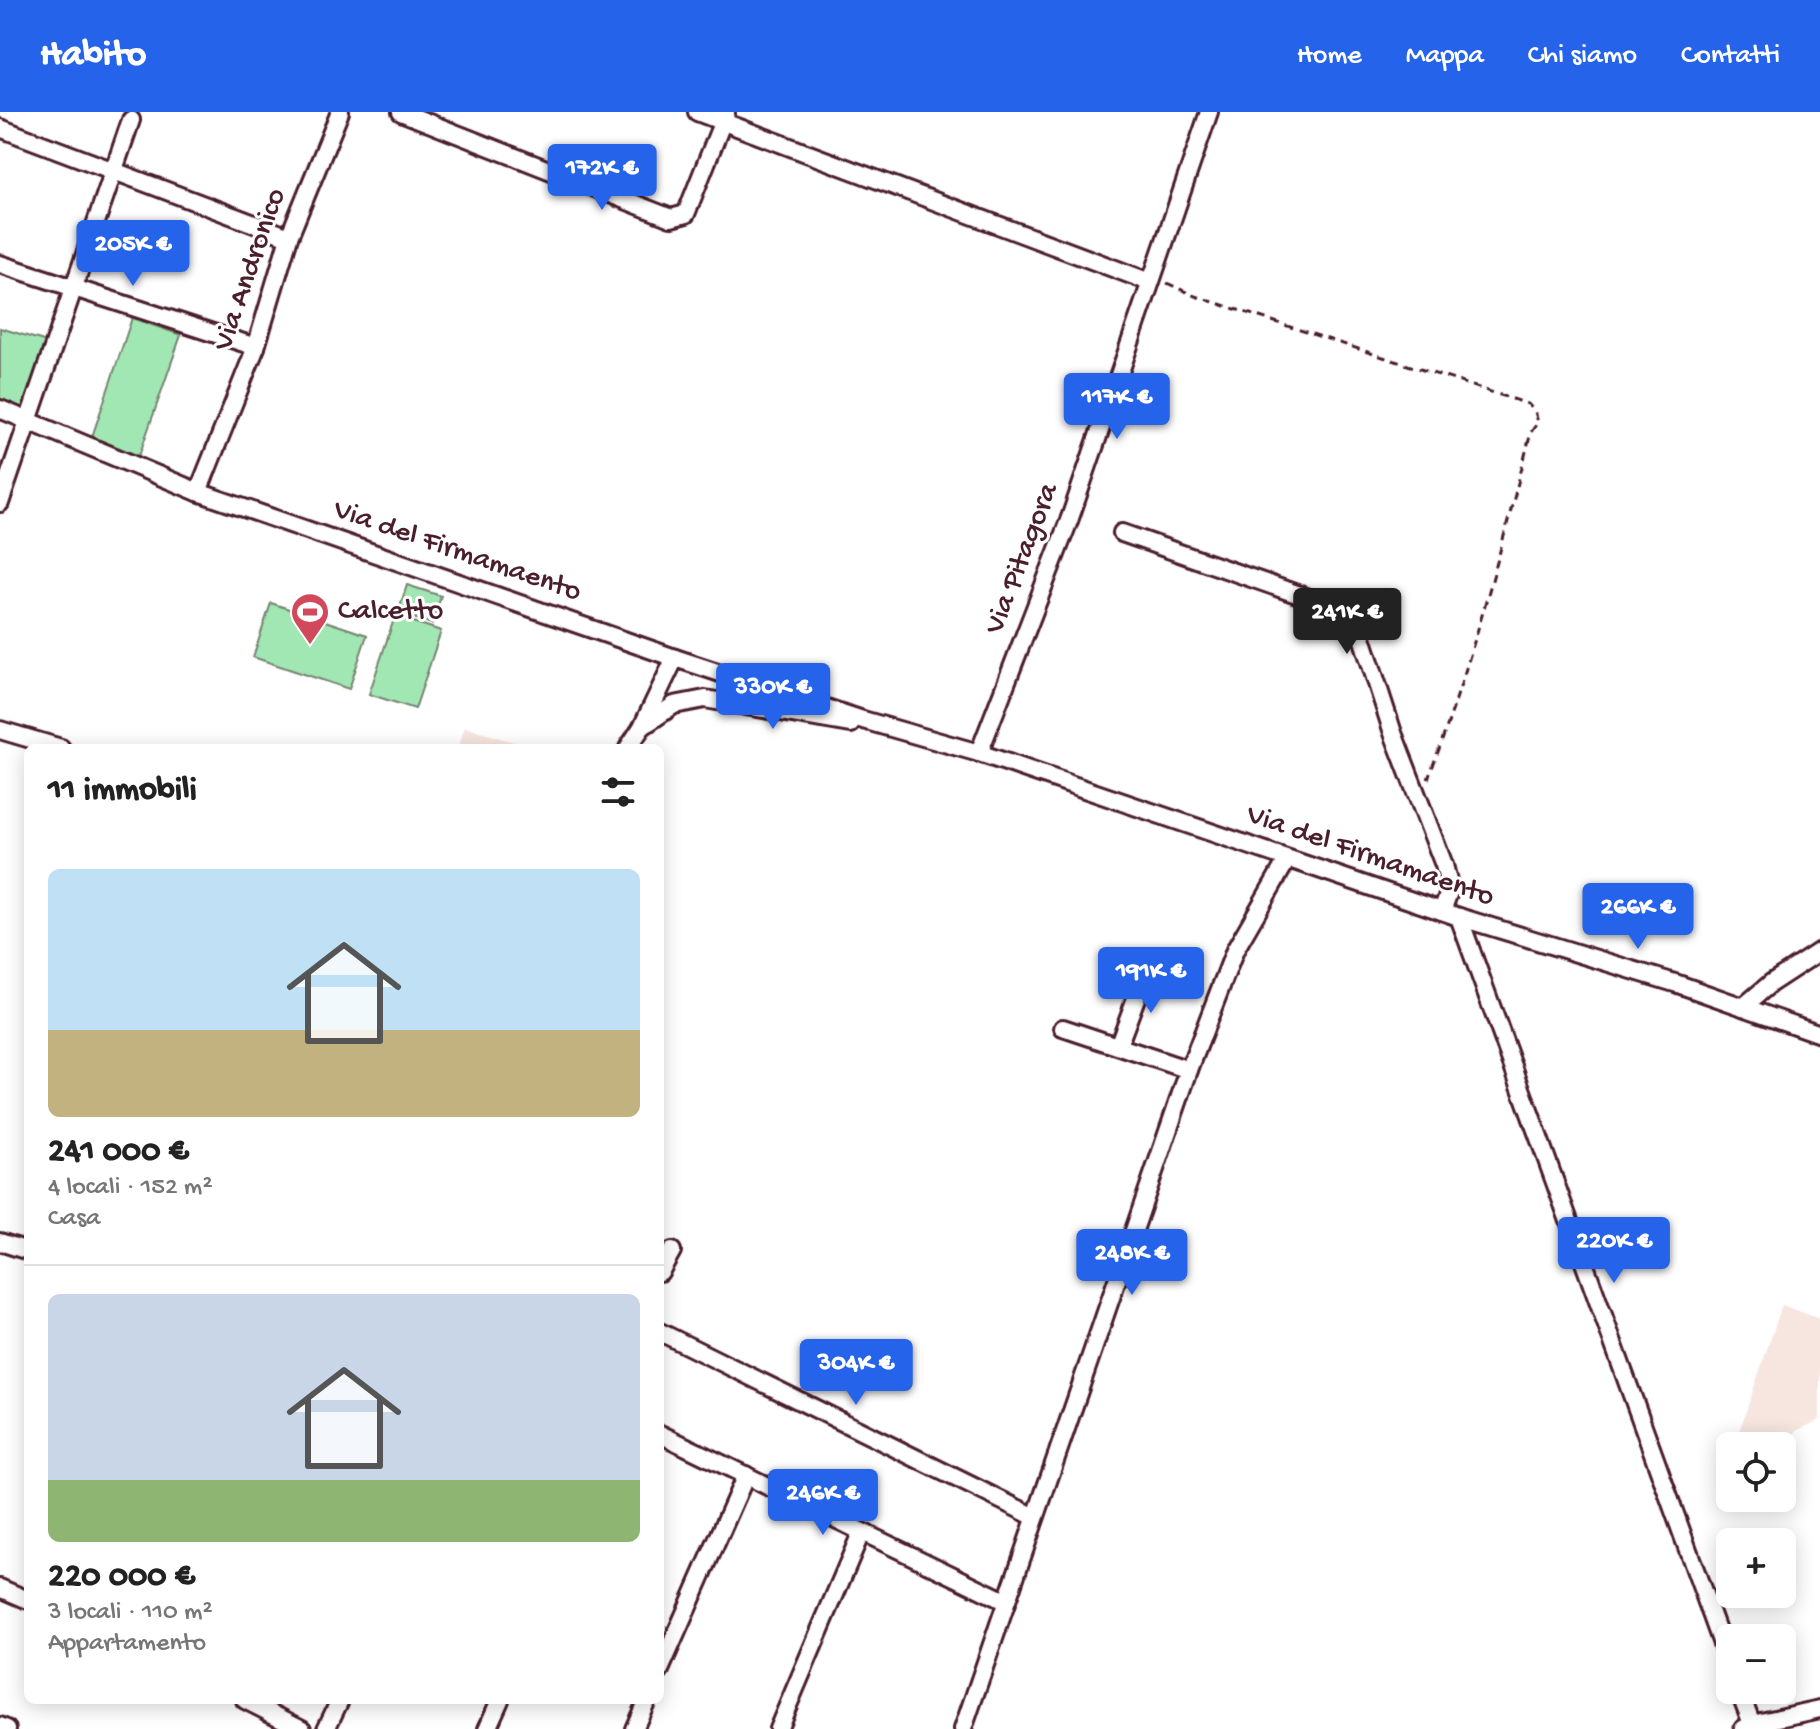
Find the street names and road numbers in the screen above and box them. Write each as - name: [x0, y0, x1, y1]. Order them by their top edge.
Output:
- street label: Via Andronico: [207, 184, 295, 357]
- street label: Via Pitagora: [978, 477, 1068, 640]
- street label: Via del Firmamaento: [328, 493, 585, 611]
- street label: Via del Firmamaento: [1241, 798, 1498, 916]

